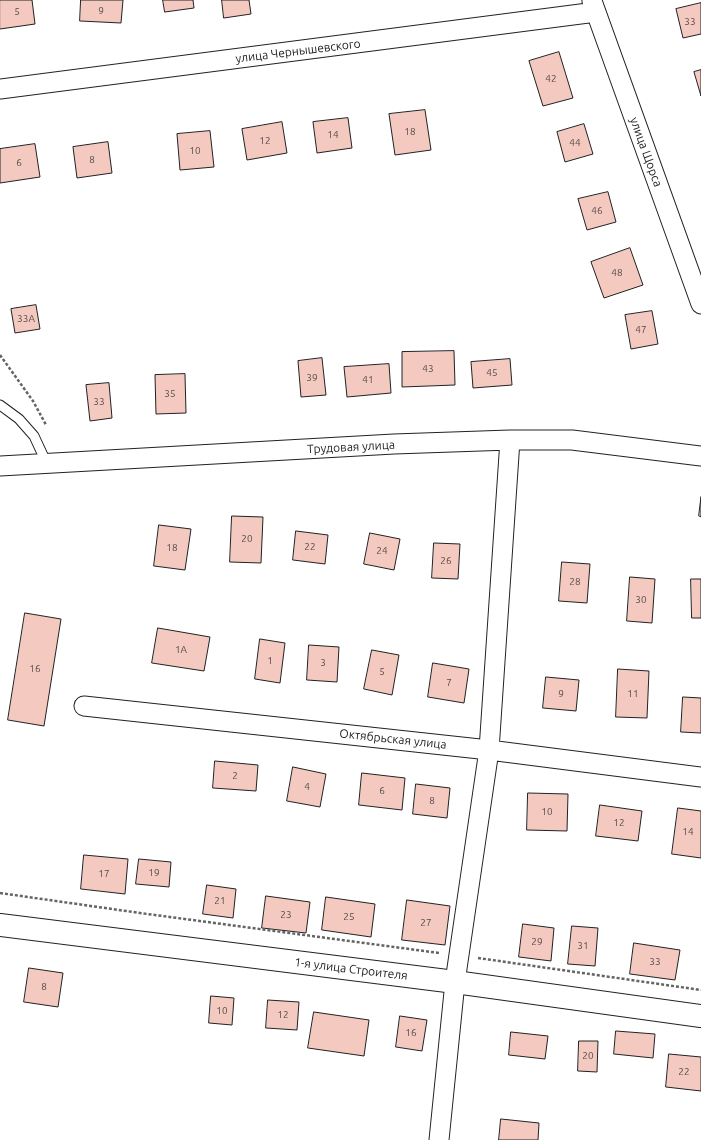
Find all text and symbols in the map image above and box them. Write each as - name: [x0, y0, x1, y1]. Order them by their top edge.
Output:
- house number: 9: [98, 5, 104, 17]
- house number: 5: [14, 6, 20, 18]
- house number: 33: [684, 16, 696, 28]
- street label: улица Чернышевского: [235, 36, 361, 66]
- house number: 42: [545, 73, 557, 85]
- street label: улица Щорса: [627, 115, 665, 189]
- house number: 18: [404, 126, 416, 138]
- house number: 14: [327, 129, 339, 141]
- house number: 12: [259, 135, 271, 147]
- house number: 44: [569, 137, 581, 149]
- house number: 10: [189, 145, 201, 157]
- house number: 8: [89, 154, 95, 166]
- house number: 6: [16, 157, 22, 169]
- house number: 46: [591, 205, 603, 217]
- house number: 48: [611, 267, 623, 279]
- house number: 33А: [17, 313, 35, 325]
- house number: 47: [635, 324, 647, 336]
- house number: 43: [422, 363, 434, 375]
- house number: 45: [486, 367, 498, 379]
- house number: 39: [306, 372, 318, 384]
- house number: 41: [362, 374, 374, 386]
- house number: 35: [164, 388, 176, 400]
- house number: 33: [93, 396, 105, 408]
- street label: Трудовая улица: [307, 438, 395, 456]
- house number: 20: [241, 533, 253, 545]
- house number: 22: [304, 541, 316, 553]
- house number: 18: [166, 542, 178, 554]
- house number: 24: [376, 545, 388, 557]
- house number: 26: [440, 555, 452, 567]
- house number: 28: [569, 576, 581, 588]
- house number: 30: [635, 594, 647, 606]
- house number: 1А: [175, 644, 187, 656]
- house number: 1: [267, 655, 273, 667]
- house number: 3: [320, 657, 326, 669]
- house number: 16: [29, 663, 41, 675]
- house number: 5: [379, 666, 385, 678]
- house number: 7: [446, 677, 452, 689]
- house number: 9: [558, 688, 564, 700]
- house number: 11: [627, 688, 639, 700]
- street label: Октябрьская улица: [339, 726, 447, 752]
- house number: 2: [232, 770, 238, 782]
- house number: 4: [304, 781, 310, 793]
- house number: 6: [379, 785, 385, 797]
- house number: 8: [429, 795, 435, 807]
- house number: 10: [541, 806, 553, 818]
- house number: 12: [613, 817, 625, 829]
- house number: 14: [682, 826, 694, 838]
- house number: 19: [148, 867, 160, 879]
- house number: 17: [98, 868, 110, 880]
- house number: 21: [214, 895, 226, 907]
- house number: 23: [280, 909, 292, 921]
- house number: 25: [343, 911, 355, 923]
- house number: 27: [420, 917, 432, 929]
- house number: 29: [531, 936, 543, 948]
- house number: 31: [577, 940, 589, 952]
- street label: 1-я улица Строителя: [294, 955, 408, 983]
- house number: 33: [649, 956, 661, 968]
- house number: 8: [41, 981, 47, 993]
- house number: 10: [216, 1005, 228, 1017]
- house number: 12: [277, 1009, 289, 1021]
- house number: 16: [405, 1027, 417, 1039]
- house number: 20: [582, 1050, 594, 1062]
- house number: 22: [678, 1066, 690, 1078]

